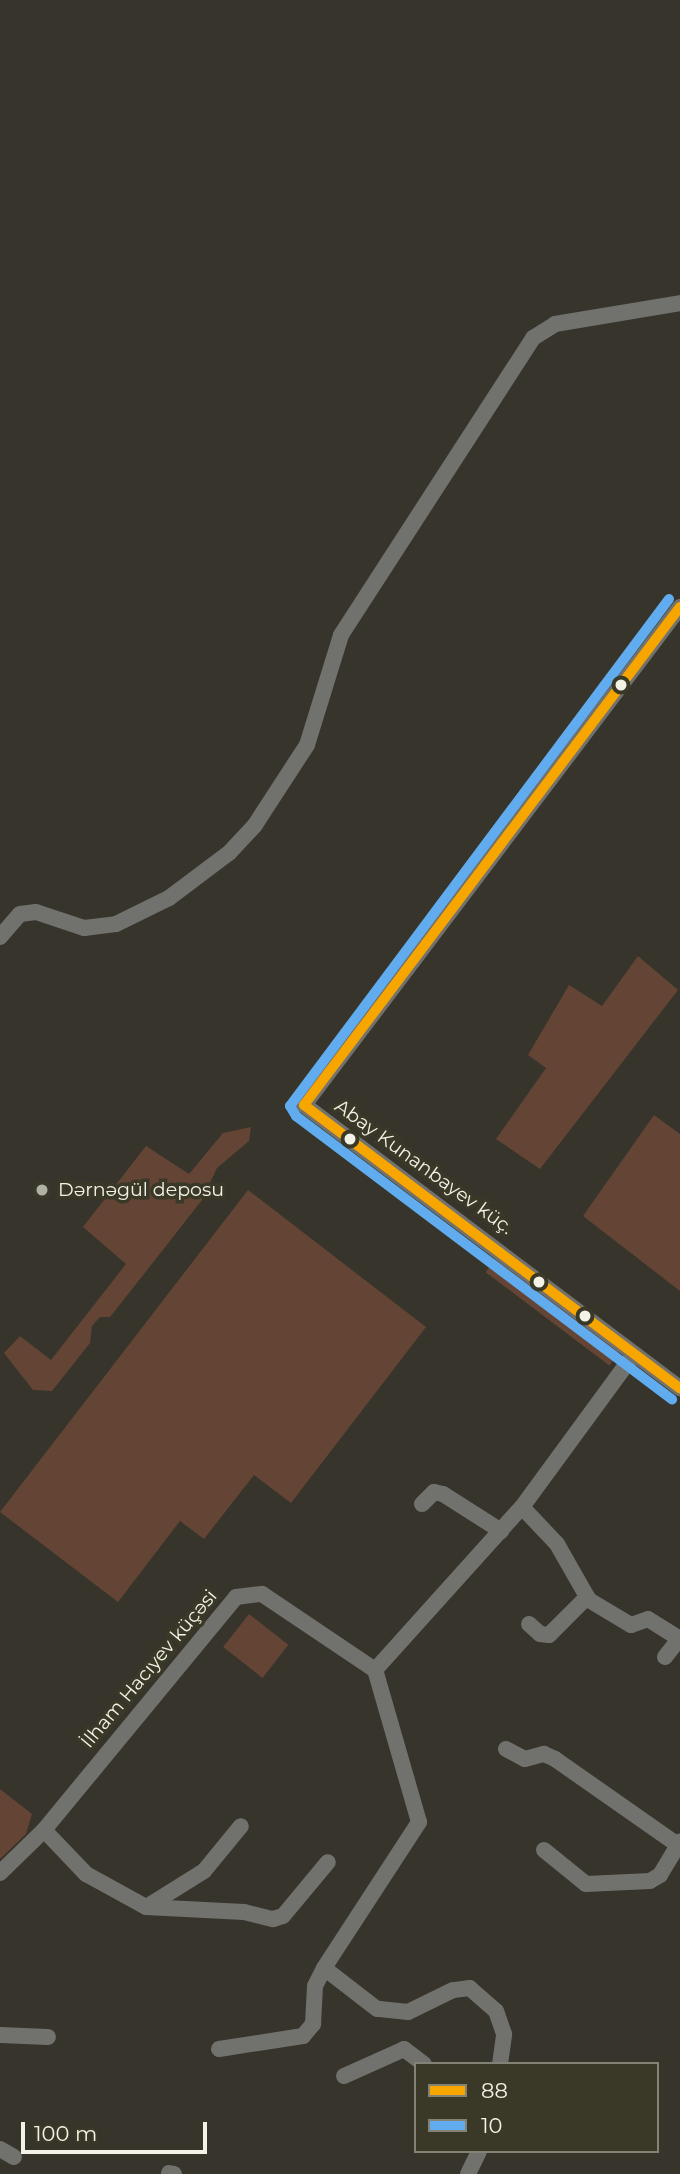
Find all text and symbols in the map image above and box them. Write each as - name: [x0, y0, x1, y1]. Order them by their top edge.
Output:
- unlabelled marker: [614, 678, 628, 692]
- street label: Abay Kunanbayev küç.: [330, 1095, 518, 1239]
- unlabelled marker: [343, 1132, 357, 1146]
- place label: Dərnəgül deposu: [58, 1179, 224, 1201]
- marker: Dərnəgül deposu: [32, 1180, 52, 1200]
- unlabelled marker: [532, 1275, 546, 1289]
- unlabelled marker: [578, 1309, 592, 1323]
- street label: İlham Hacıyev küçəsi: [76, 1585, 222, 1753]
- legend: [414, 2062, 659, 2153]
- text: 88: [481, 2078, 508, 2103]
- scale bar: [24, 2108, 210, 2152]
- text: 10: [481, 2113, 502, 2138]
- text: 100 m: [34, 2121, 97, 2146]

